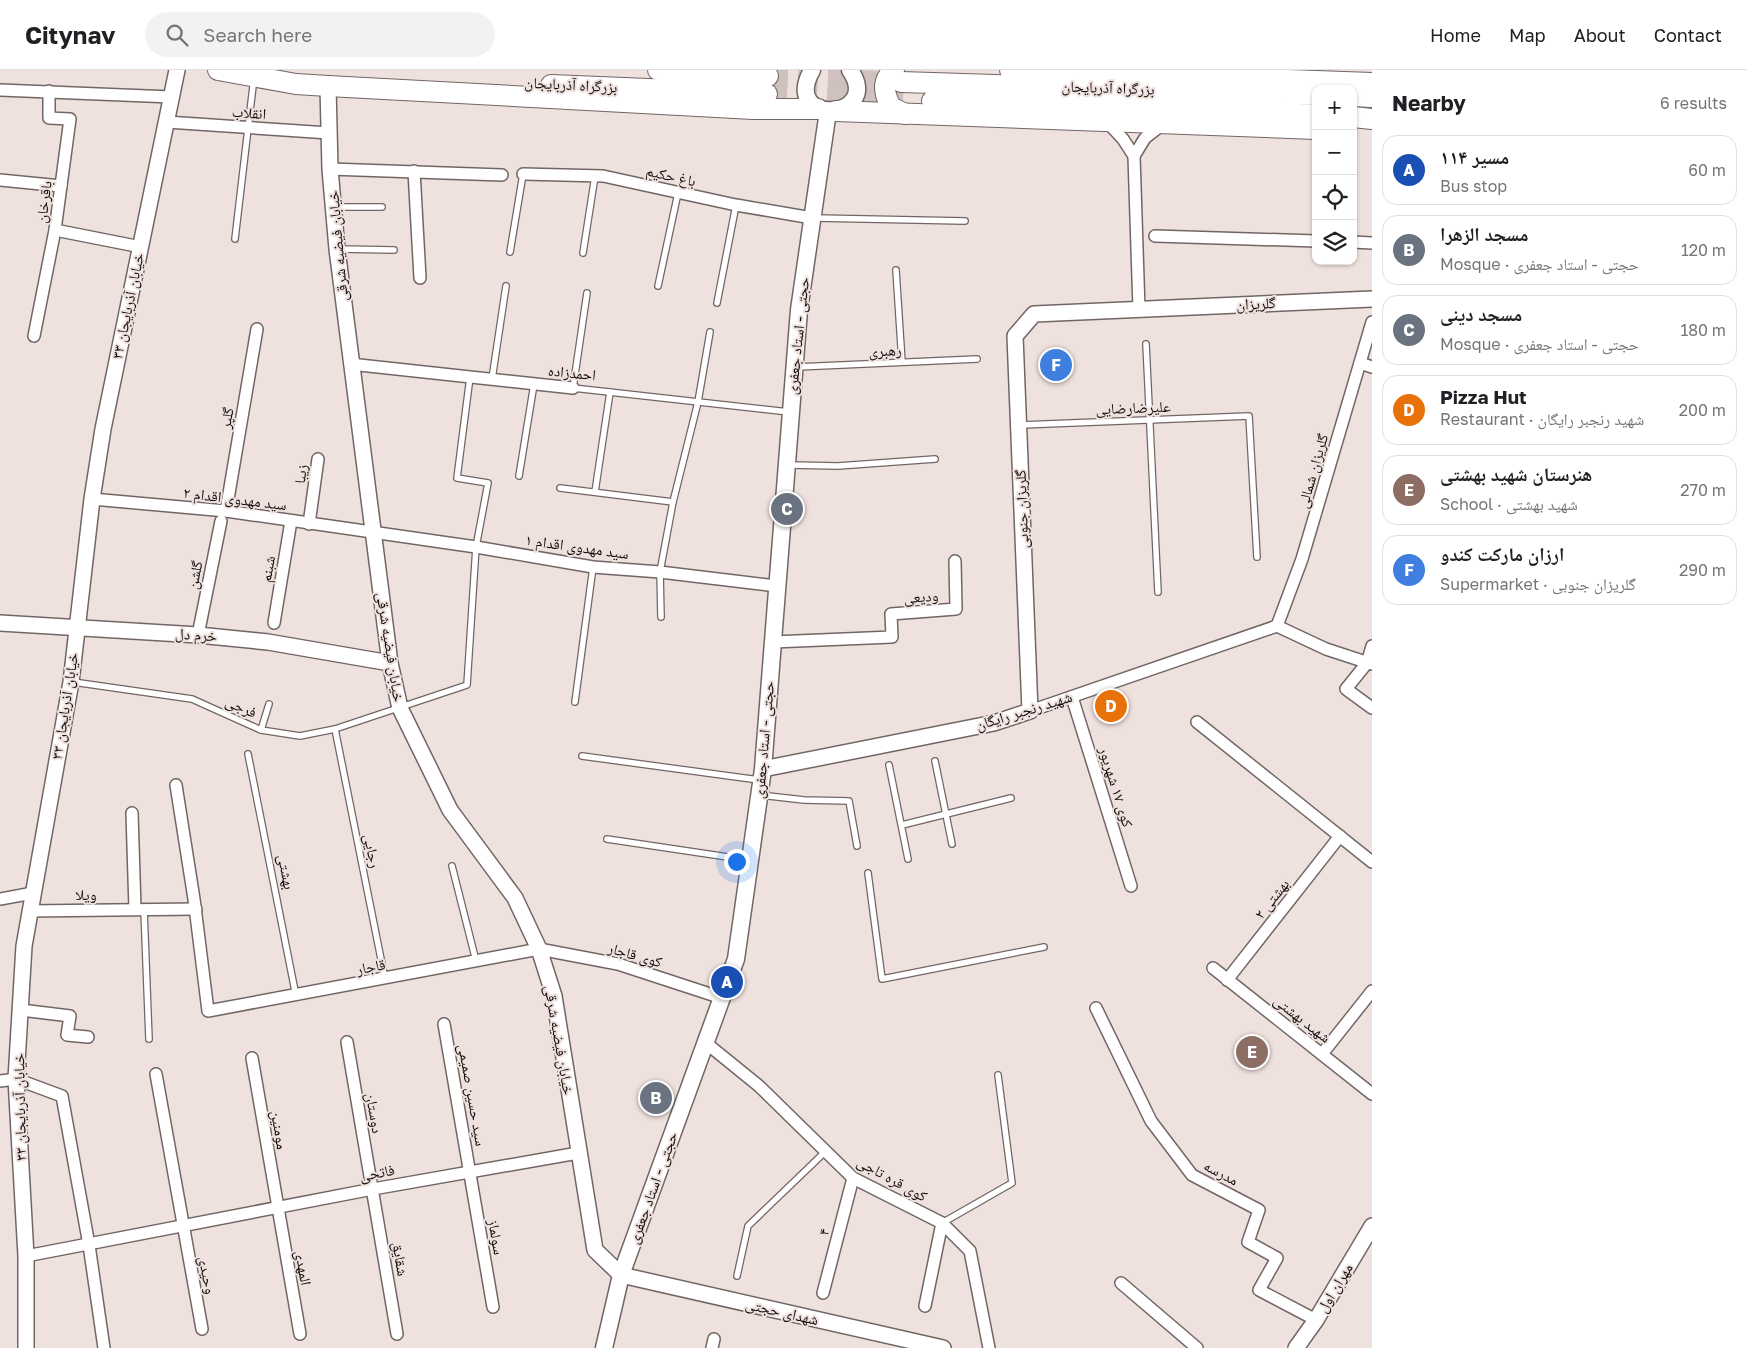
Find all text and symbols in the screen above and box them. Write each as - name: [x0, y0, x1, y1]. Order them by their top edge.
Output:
- search box: [145, 12, 495, 57]
- text: Citynav: [25, 20, 115, 49]
- icon: search: [163, 21, 191, 49]
- text: Search here: [203, 23, 312, 46]
- text: Home: [1430, 24, 1481, 46]
- text: Map: [1509, 24, 1546, 46]
- text: About: [1574, 24, 1626, 46]
- text: Contact: [1654, 24, 1722, 46]
- street label: بزرگراه آذربایجان: [524, 73, 618, 97]
- street label: بزرگراه آذربایجان: [1061, 76, 1155, 100]
- map controls: [1312, 85, 1357, 265]
- button: +: [1312, 85, 1357, 130]
- text: Nearby: [1392, 90, 1466, 116]
- text: 6 results: [1660, 93, 1727, 113]
- street label: انقلاب: [231, 102, 267, 123]
- button: −: [1312, 130, 1357, 175]
- text: مسیر ۱۱۴: [1440, 145, 1509, 168]
- text: A: [1403, 160, 1415, 180]
- text: 60 m: [1688, 160, 1726, 180]
- street label: باغ حکیم: [644, 161, 698, 191]
- button: locate: [1312, 175, 1357, 220]
- text: Bus stop: [1440, 176, 1507, 196]
- street label: باقرخان: [31, 180, 57, 224]
- street label: خیابان فیضیه شرقی: [323, 189, 353, 302]
- button: layers: [1312, 220, 1357, 265]
- text: مسجد الزهرا: [1440, 222, 1528, 245]
- text: B: [1403, 240, 1415, 260]
- text: 120 m: [1681, 240, 1726, 260]
- street label: خیابان آذربایجان ۳۳: [107, 251, 149, 361]
- text: Mosque · حجتی - استاد جعفری: [1440, 254, 1639, 274]
- street label: حجتی - استاد جعفری: [782, 276, 814, 396]
- street label: گلریزان: [1236, 293, 1277, 315]
- text: مسجد دینی: [1440, 302, 1522, 325]
- text: C: [1403, 320, 1415, 340]
- text: 180 m: [1680, 320, 1726, 340]
- text: Mosque · حجتی - استاد جعفری: [1440, 334, 1639, 354]
- street label: رهبری: [868, 340, 902, 362]
- pin: F: [1040, 346, 1072, 384]
- street label: احمدزاده: [547, 361, 597, 384]
- text: Pizza Hut: [1440, 385, 1527, 408]
- street label: علیرضارضایی: [1095, 397, 1171, 419]
- text: D: [1403, 400, 1415, 420]
- text: 200 m: [1679, 400, 1726, 420]
- street label: گلپر: [215, 405, 238, 431]
- text: Restaurant · شهید رنجبر رایگان: [1440, 409, 1644, 429]
- street label: گلریزان شمالی: [1293, 431, 1333, 511]
- text: هنرستان شهید بهشتی: [1440, 462, 1592, 485]
- street label: زیبا: [290, 463, 311, 485]
- street label: گلریزان جنوبی: [1011, 469, 1033, 549]
- text: E: [1404, 480, 1414, 500]
- text: 270 m: [1680, 480, 1726, 500]
- street label: سید مهدوی اقدام ۲: [182, 483, 288, 515]
- pin: C: [771, 490, 803, 528]
- text: School · شهید بهشتی: [1440, 494, 1578, 514]
- street label: سید مهدوی اقدام ۱: [524, 530, 630, 564]
- text: ارزان مارکت کندو: [1440, 542, 1564, 565]
- street label: شبنم: [256, 554, 280, 584]
- street label: گلشن: [182, 559, 208, 591]
- text: F: [1404, 560, 1414, 580]
- text: 290 m: [1679, 560, 1726, 580]
- text: Supermarket · گلریزان جنوبی: [1440, 574, 1636, 594]
- street label: ودیعی: [903, 586, 939, 608]
- street label: خیابان فیضیه شرقی: [371, 591, 409, 704]
- street label: خرم دل: [174, 624, 218, 646]
- street label: خیابان آذربایجان ۳۳: [47, 651, 83, 761]
- street label: حجتی - استاد جعفری: [749, 680, 779, 800]
- street label: شهید رنجبر رایگان: [973, 687, 1075, 735]
- pin: D: [1095, 687, 1127, 725]
- street label: فرجی: [222, 691, 260, 723]
- street label: کوی ۱۷ شهریور: [1094, 743, 1138, 830]
- street label: رجایی: [359, 832, 385, 870]
- your location: [724, 849, 750, 875]
- street label: بهشتی: [273, 853, 299, 891]
- street label: بهشتی ۲: [1250, 875, 1294, 923]
- street label: ویلا: [75, 885, 97, 904]
- street label: کوی قاجار: [605, 937, 664, 972]
- street label: قاجار: [354, 954, 387, 979]
- pin: A: [711, 963, 743, 1001]
- street label: خیابان فیضیه شرقی: [540, 984, 579, 1097]
- street label: شهید بهشتی: [1269, 990, 1335, 1048]
- pin: E: [1236, 1033, 1268, 1071]
- street label: سید حسین صمیمی: [453, 1042, 491, 1148]
- street label: خیابان آذربایجان ۳۳: [9, 1053, 31, 1161]
- pin: B: [640, 1079, 672, 1117]
- street label: دوستان: [361, 1091, 387, 1135]
- street label: مومنین: [266, 1109, 292, 1151]
- street label: حجتی - استاد جعفری: [623, 1129, 683, 1247]
- street label: کوی قره تاجی: [853, 1152, 931, 1206]
- street label: مدرسه: [1201, 1156, 1242, 1190]
- street label: فاتحی: [358, 1160, 396, 1186]
- street label: سولماز: [484, 1217, 509, 1256]
- street label: ۴: [813, 1226, 833, 1237]
- street label: شقایق: [387, 1241, 413, 1278]
- street label: المهدی: [290, 1249, 316, 1287]
- street label: وحیدی: [194, 1254, 220, 1296]
- street label: مهران اول: [1312, 1259, 1358, 1316]
- street label: شهدای حجتی: [743, 1294, 821, 1330]

